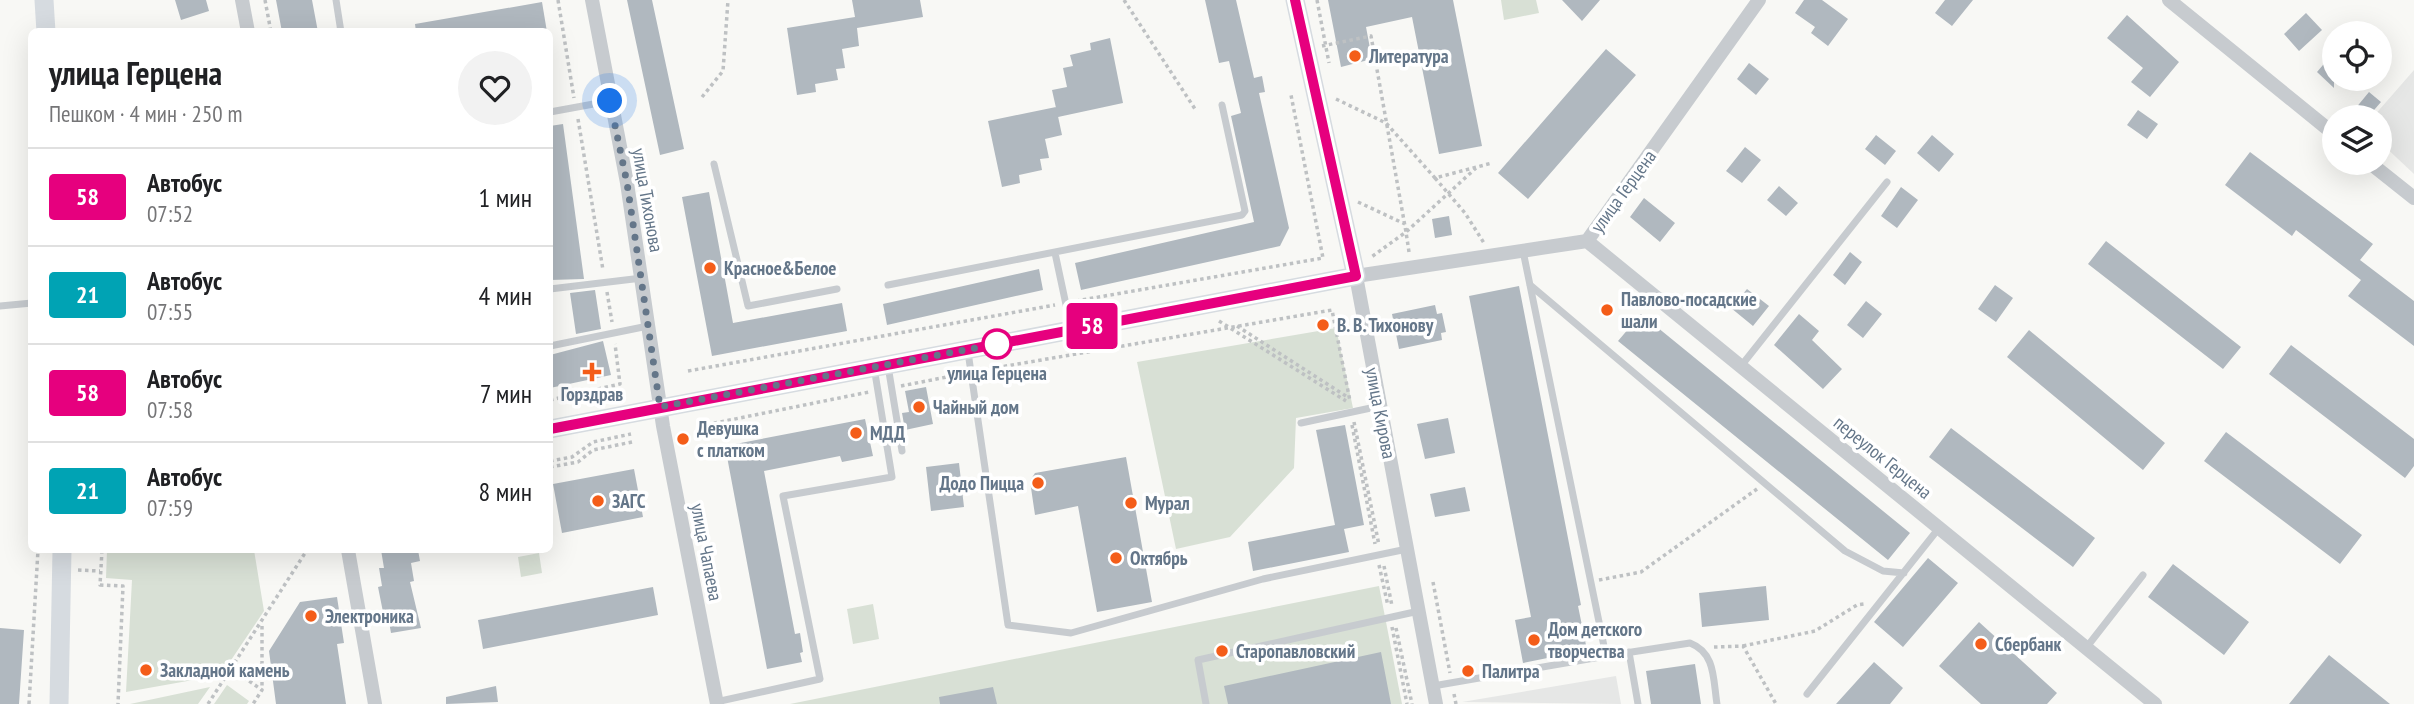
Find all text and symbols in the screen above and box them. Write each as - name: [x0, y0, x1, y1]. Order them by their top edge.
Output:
- map controls: [2322, 21, 2392, 175]
- button: locate: [2322, 21, 2392, 91]
- place label: Литература: [1368, 44, 1449, 68]
- marker: Литература: [1347, 48, 1363, 64]
- text: улица Герцена: [49, 51, 222, 94]
- button: heart: [458, 51, 532, 125]
- your location: [592, 83, 627, 118]
- text: Пешком · 4 мин · 250 m: [49, 99, 242, 128]
- button: layers: [2322, 105, 2392, 175]
- street label: улица Герцена: [1585, 145, 1661, 237]
- street label: улица Тихонова: [627, 146, 669, 254]
- text: Автобус: [147, 166, 222, 199]
- text: 58: [76, 181, 99, 212]
- text: 1 мин: [479, 181, 532, 214]
- text: 07:52: [147, 199, 193, 228]
- place label: Красное&Белое: [724, 256, 837, 280]
- marker: Красное&Белое: [702, 260, 718, 276]
- text: Автобус: [147, 264, 222, 297]
- text: 21: [76, 279, 99, 310]
- text: 4 мин: [479, 279, 532, 312]
- place label: Павлово-посадские шали: [1621, 287, 1757, 333]
- text: 07:55: [147, 297, 193, 326]
- marker: Павлово-посадские шали: [1599, 302, 1615, 318]
- line badge: 58: [1060, 303, 1124, 349]
- text: 58: [1081, 310, 1103, 341]
- place label: В. В. Тихонову: [1337, 313, 1434, 337]
- marker: В. В. Тихонову: [1315, 317, 1331, 333]
- marker: улица Герцена: [982, 329, 1012, 359]
- place label: улица Герцена: [946, 361, 1047, 385]
- text: Автобус: [147, 362, 222, 395]
- marker: Горздрав: [584, 364, 600, 380]
- street label: улица Кирова: [1360, 365, 1402, 461]
- text: 58: [76, 377, 99, 408]
- text: 7 мин: [480, 377, 532, 410]
- place label: Горздрав: [561, 382, 623, 406]
- text: 07:58: [147, 395, 193, 424]
- place label: Чайный дом: [933, 395, 1019, 419]
- marker: Чайный дом: [911, 399, 927, 415]
- street label: переулок Герцена: [1829, 410, 1937, 504]
- place label: Девушка с платком: [697, 416, 765, 462]
- place label: МДД: [870, 421, 905, 445]
- marker: МДД: [848, 425, 864, 441]
- marker: Девушка с платком: [675, 431, 691, 447]
- text: Автобус: [147, 460, 222, 493]
- place label: Додо Пицца: [939, 471, 1024, 495]
- text: 21: [76, 475, 99, 506]
- text: 8 мин: [479, 475, 532, 508]
- marker: Додо Пицца: [1030, 475, 1046, 491]
- place label: ЗАГС: [612, 489, 646, 513]
- place label: Мурал: [1145, 491, 1190, 515]
- text: 07:59: [147, 493, 193, 522]
- marker: ЗАГС: [590, 493, 606, 509]
- marker: Мурал: [1123, 495, 1139, 511]
- street label: улица Чапаева: [686, 501, 728, 603]
- place label: Октябрь: [1130, 546, 1188, 570]
- marker: Октябрь: [1108, 550, 1124, 566]
- place label: Электроника: [325, 604, 414, 628]
- marker: Электроника: [303, 608, 319, 624]
- place label: Дом детского творчества: [1548, 617, 1642, 663]
- marker: Дом детского творчества: [1526, 632, 1542, 648]
- place label: Сбербанк: [1995, 632, 2062, 656]
- marker: Сбербанк: [1973, 636, 1989, 652]
- place label: Старопавловский: [1236, 639, 1355, 663]
- marker: Старопавловский: [1214, 643, 1230, 659]
- place label: Закладной камень: [160, 658, 290, 682]
- place label: Палитра: [1482, 659, 1540, 683]
- marker: Закладной камень: [138, 662, 154, 678]
- marker: Палитра: [1460, 663, 1476, 679]

